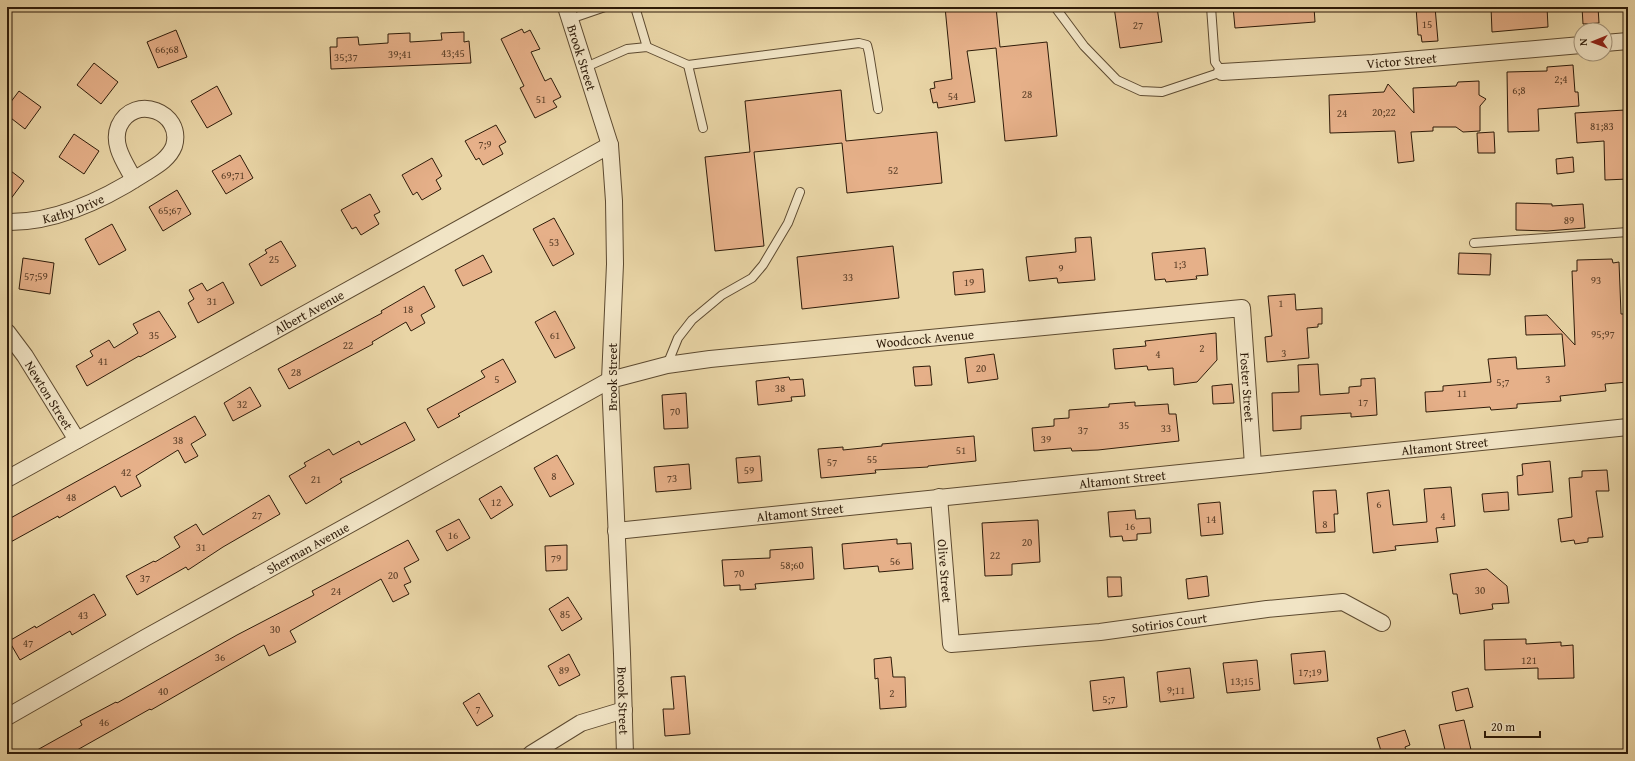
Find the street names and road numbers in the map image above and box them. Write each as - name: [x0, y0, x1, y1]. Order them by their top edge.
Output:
- street label: Brook Street: [562, 22, 601, 93]
- street label: Victor Street: [1366, 48, 1438, 73]
- street label: Kathy Drive: [41, 189, 107, 229]
- street label: Albert Avenue: [271, 285, 347, 339]
- street label: Woodcock Avenue: [875, 325, 975, 353]
- street label: Brook Street: [603, 343, 622, 411]
- street label: Foster Street: [1235, 352, 1259, 423]
- street label: Newton Street: [20, 357, 78, 434]
- street label: Altamont Street: [1400, 432, 1489, 460]
- street label: Altamont Street: [1078, 466, 1167, 493]
- street label: Altamont Street: [756, 499, 845, 526]
- street label: Sherman Avenue: [263, 518, 353, 579]
- street label: Olive Street: [932, 538, 957, 604]
- street label: Sotirios Court: [1131, 608, 1209, 638]
- street label: Brook Street: [612, 666, 633, 735]

